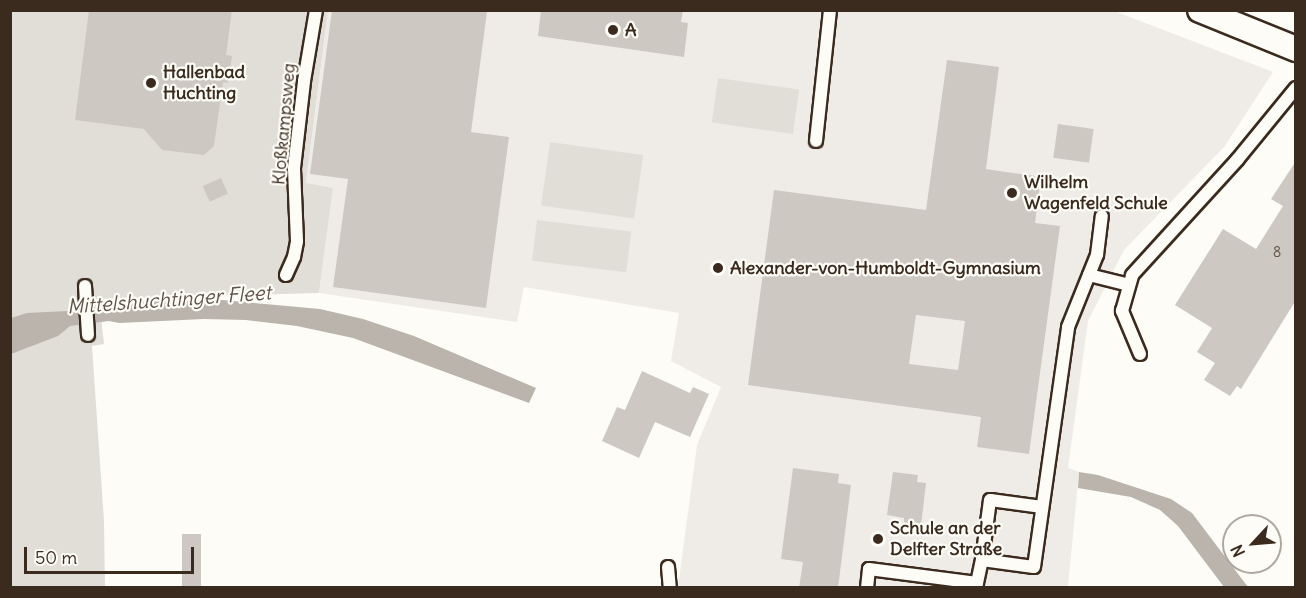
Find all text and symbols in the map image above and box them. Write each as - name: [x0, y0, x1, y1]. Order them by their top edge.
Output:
- place label: A: [625, 19, 637, 41]
- marker: A: [606, 23, 620, 37]
- place label: Hallenbad Huchting: [163, 62, 245, 104]
- street label: Kloßkampsweg: [268, 62, 300, 186]
- marker: Hallenbad Huchting: [144, 76, 158, 90]
- place label: Wilhelm Wagenfeld Schule: [1024, 172, 1168, 214]
- marker: Wilhelm Wagenfeld Schule: [1005, 186, 1019, 200]
- house number: 8: [1273, 243, 1281, 261]
- place label: Alexander-von-Humboldt-Gymnasium: [730, 257, 1041, 279]
- marker: Alexander-von-Humboldt-Gymnasium: [711, 261, 725, 275]
- water label: Mittelshuchtinger Fleet: [66, 280, 272, 318]
- north arrow: [1222, 514, 1282, 574]
- place label: Schule an der Delfter Straße: [890, 518, 1002, 560]
- marker: Schule an der Delfter Straße: [871, 532, 885, 546]
- scale bar: [27, 535, 196, 573]
- text: N: [1226, 542, 1249, 560]
- text: 50 m: [35, 546, 77, 569]

